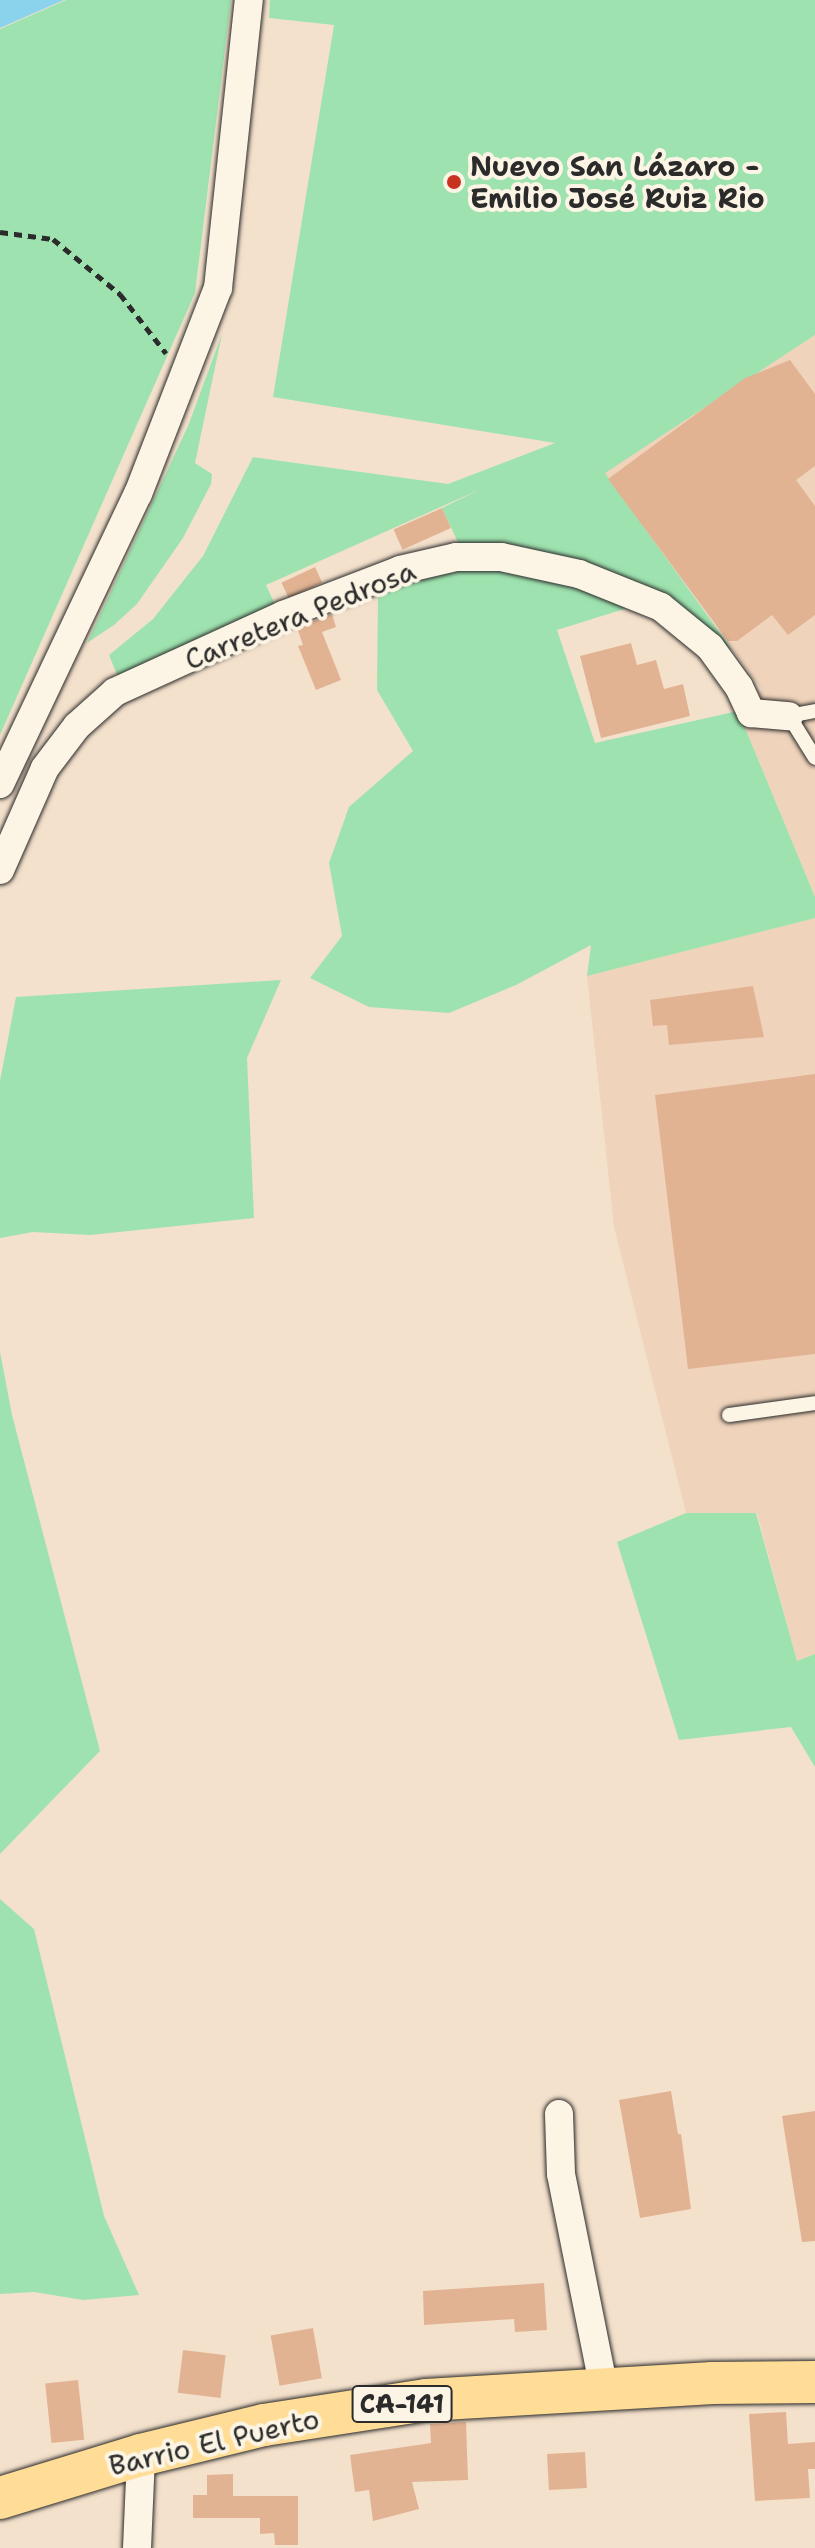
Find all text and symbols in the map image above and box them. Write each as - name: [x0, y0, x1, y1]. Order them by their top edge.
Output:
- place label: Nuevo San Lázaro - Emilio José Ruiz Rio: [470, 149, 765, 215]
- marker: Nuevo San Lázaro - Emilio José Ruiz Rio: [445, 173, 463, 191]
- street label: Carretera Pedrosa: [180, 553, 420, 677]
- road number: CA-141: [350, 2382, 454, 2426]
- street label: Barrio El Puerto: [106, 2401, 322, 2483]

